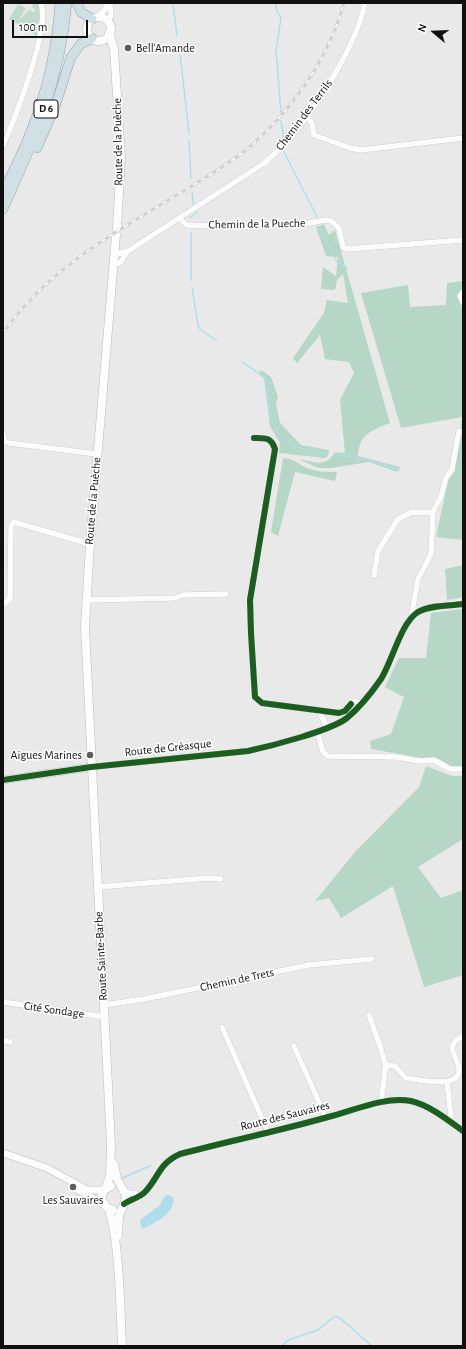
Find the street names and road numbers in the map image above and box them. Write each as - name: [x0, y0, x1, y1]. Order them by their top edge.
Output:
- street label: Chemin des Terrils: [273, 77, 335, 153]
- street label: Route de la Puèche: [110, 98, 126, 186]
- road number: D 6: [34, 100, 58, 118]
- street label: Chemin de la Pueche: [208, 216, 306, 232]
- street label: Route de la Puèche: [82, 457, 104, 545]
- street label: Route de Gréasque: [124, 736, 212, 760]
- street label: Route Sainte-Barbe: [91, 911, 111, 1001]
- street label: Chemin de Trets: [199, 965, 275, 995]
- street label: Cité Sondage: [23, 999, 85, 1021]
- street label: Route des Sauvaires: [239, 1098, 331, 1134]

